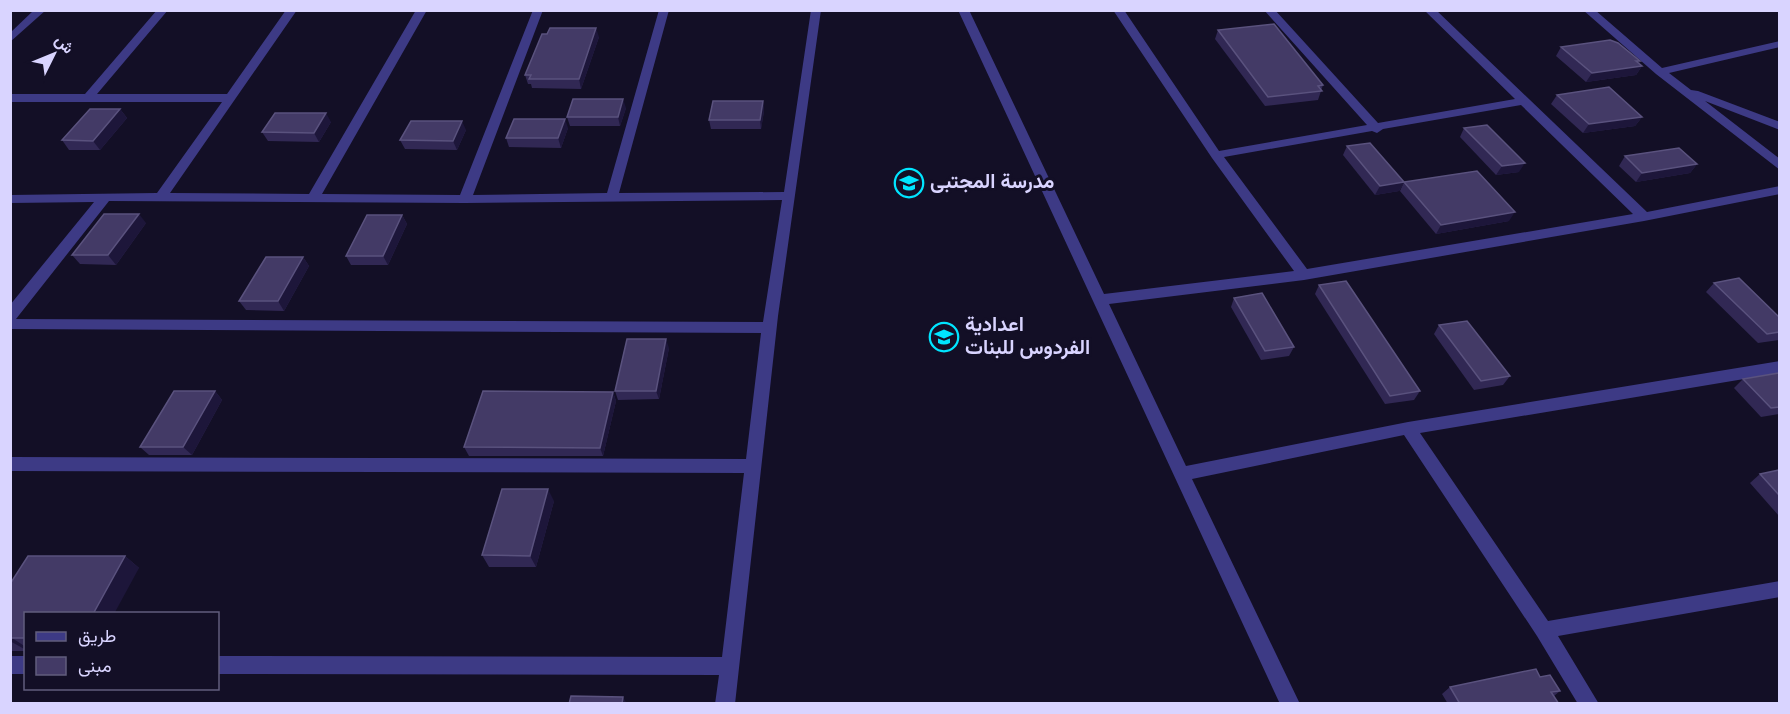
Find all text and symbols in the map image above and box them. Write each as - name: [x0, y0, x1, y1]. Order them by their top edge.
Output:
- north arrow: [24, 24, 84, 84]
- text: ش: [50, 31, 77, 59]
- school or university icon: مدرسة المجتبى: [893, 167, 925, 199]
- place label: مدرسة المجتبى: [930, 170, 1055, 196]
- place label: اعدادية الفردوس للبنات: [965, 313, 1090, 362]
- school or university icon: اعدادية الفردوس للبنات: [928, 321, 960, 353]
- legend: [24, 612, 219, 690]
- text: طريق: [78, 626, 116, 649]
- text: مبنى: [78, 656, 112, 679]

